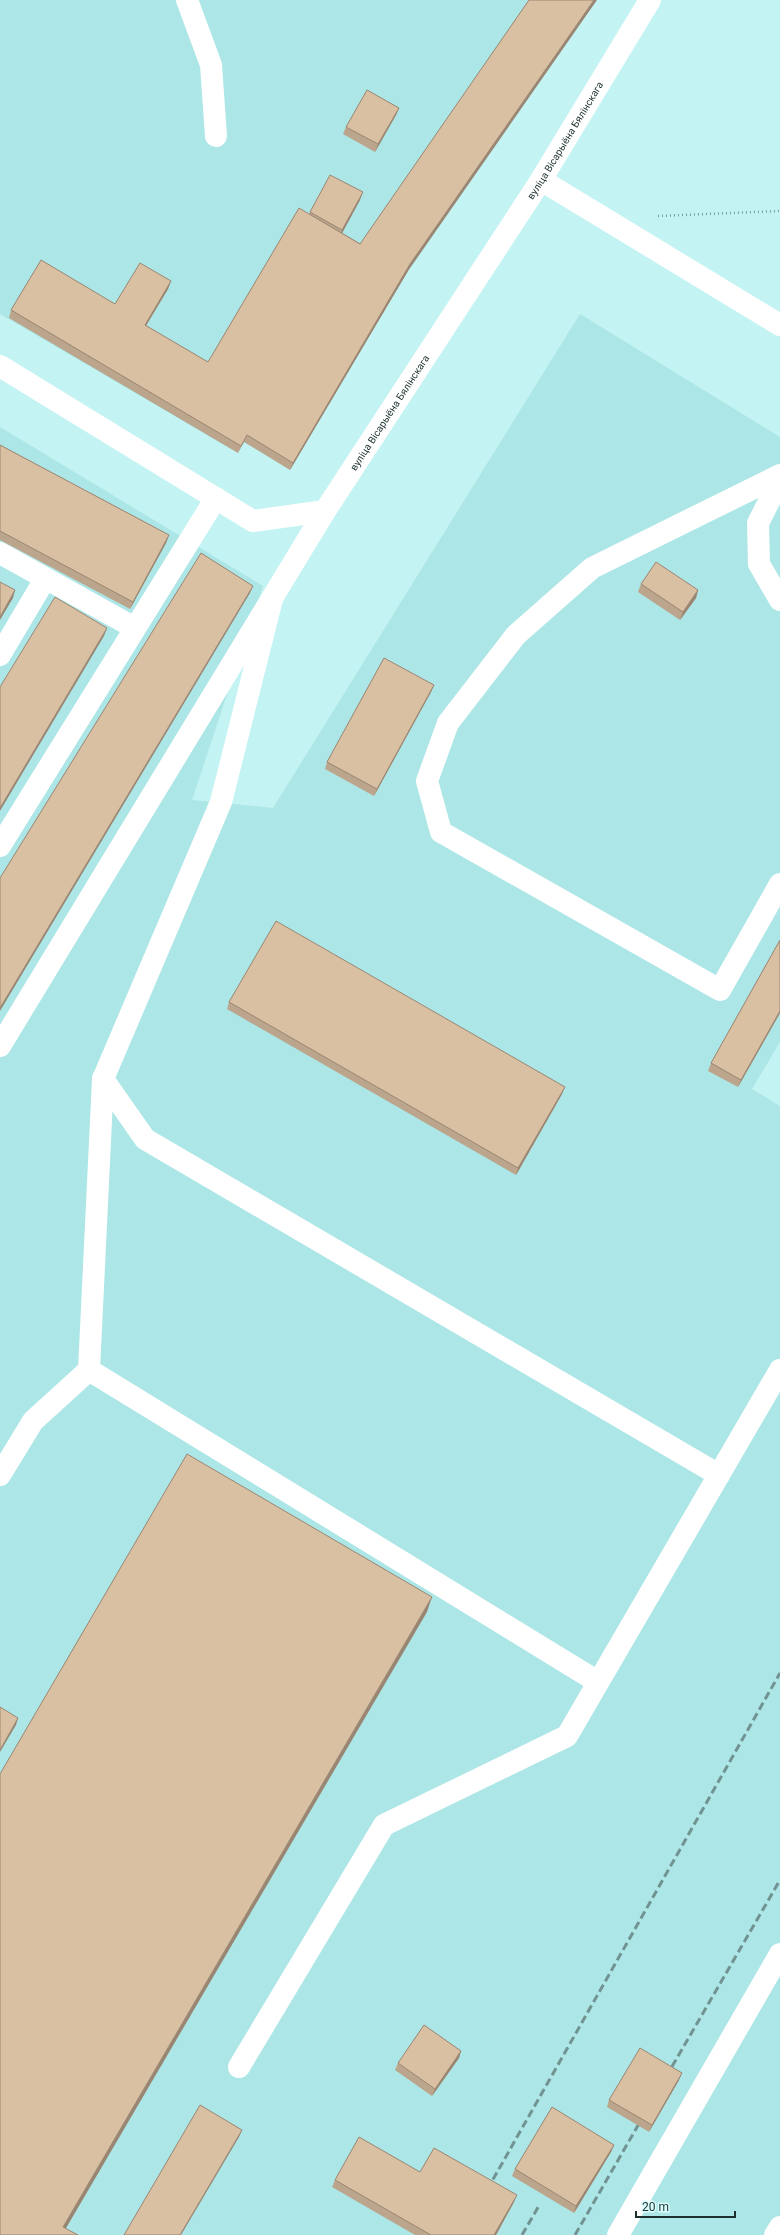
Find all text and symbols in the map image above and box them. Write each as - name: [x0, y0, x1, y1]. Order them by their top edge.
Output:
- street label: вуліца Вісарыёна Бялінскага: [525, 80, 605, 201]
- street label: вуліца Вісарыёна Бялінскага: [348, 353, 431, 473]
- scale bar: [636, 2193, 735, 2219]
- text: 20 m: [642, 2200, 669, 2214]

